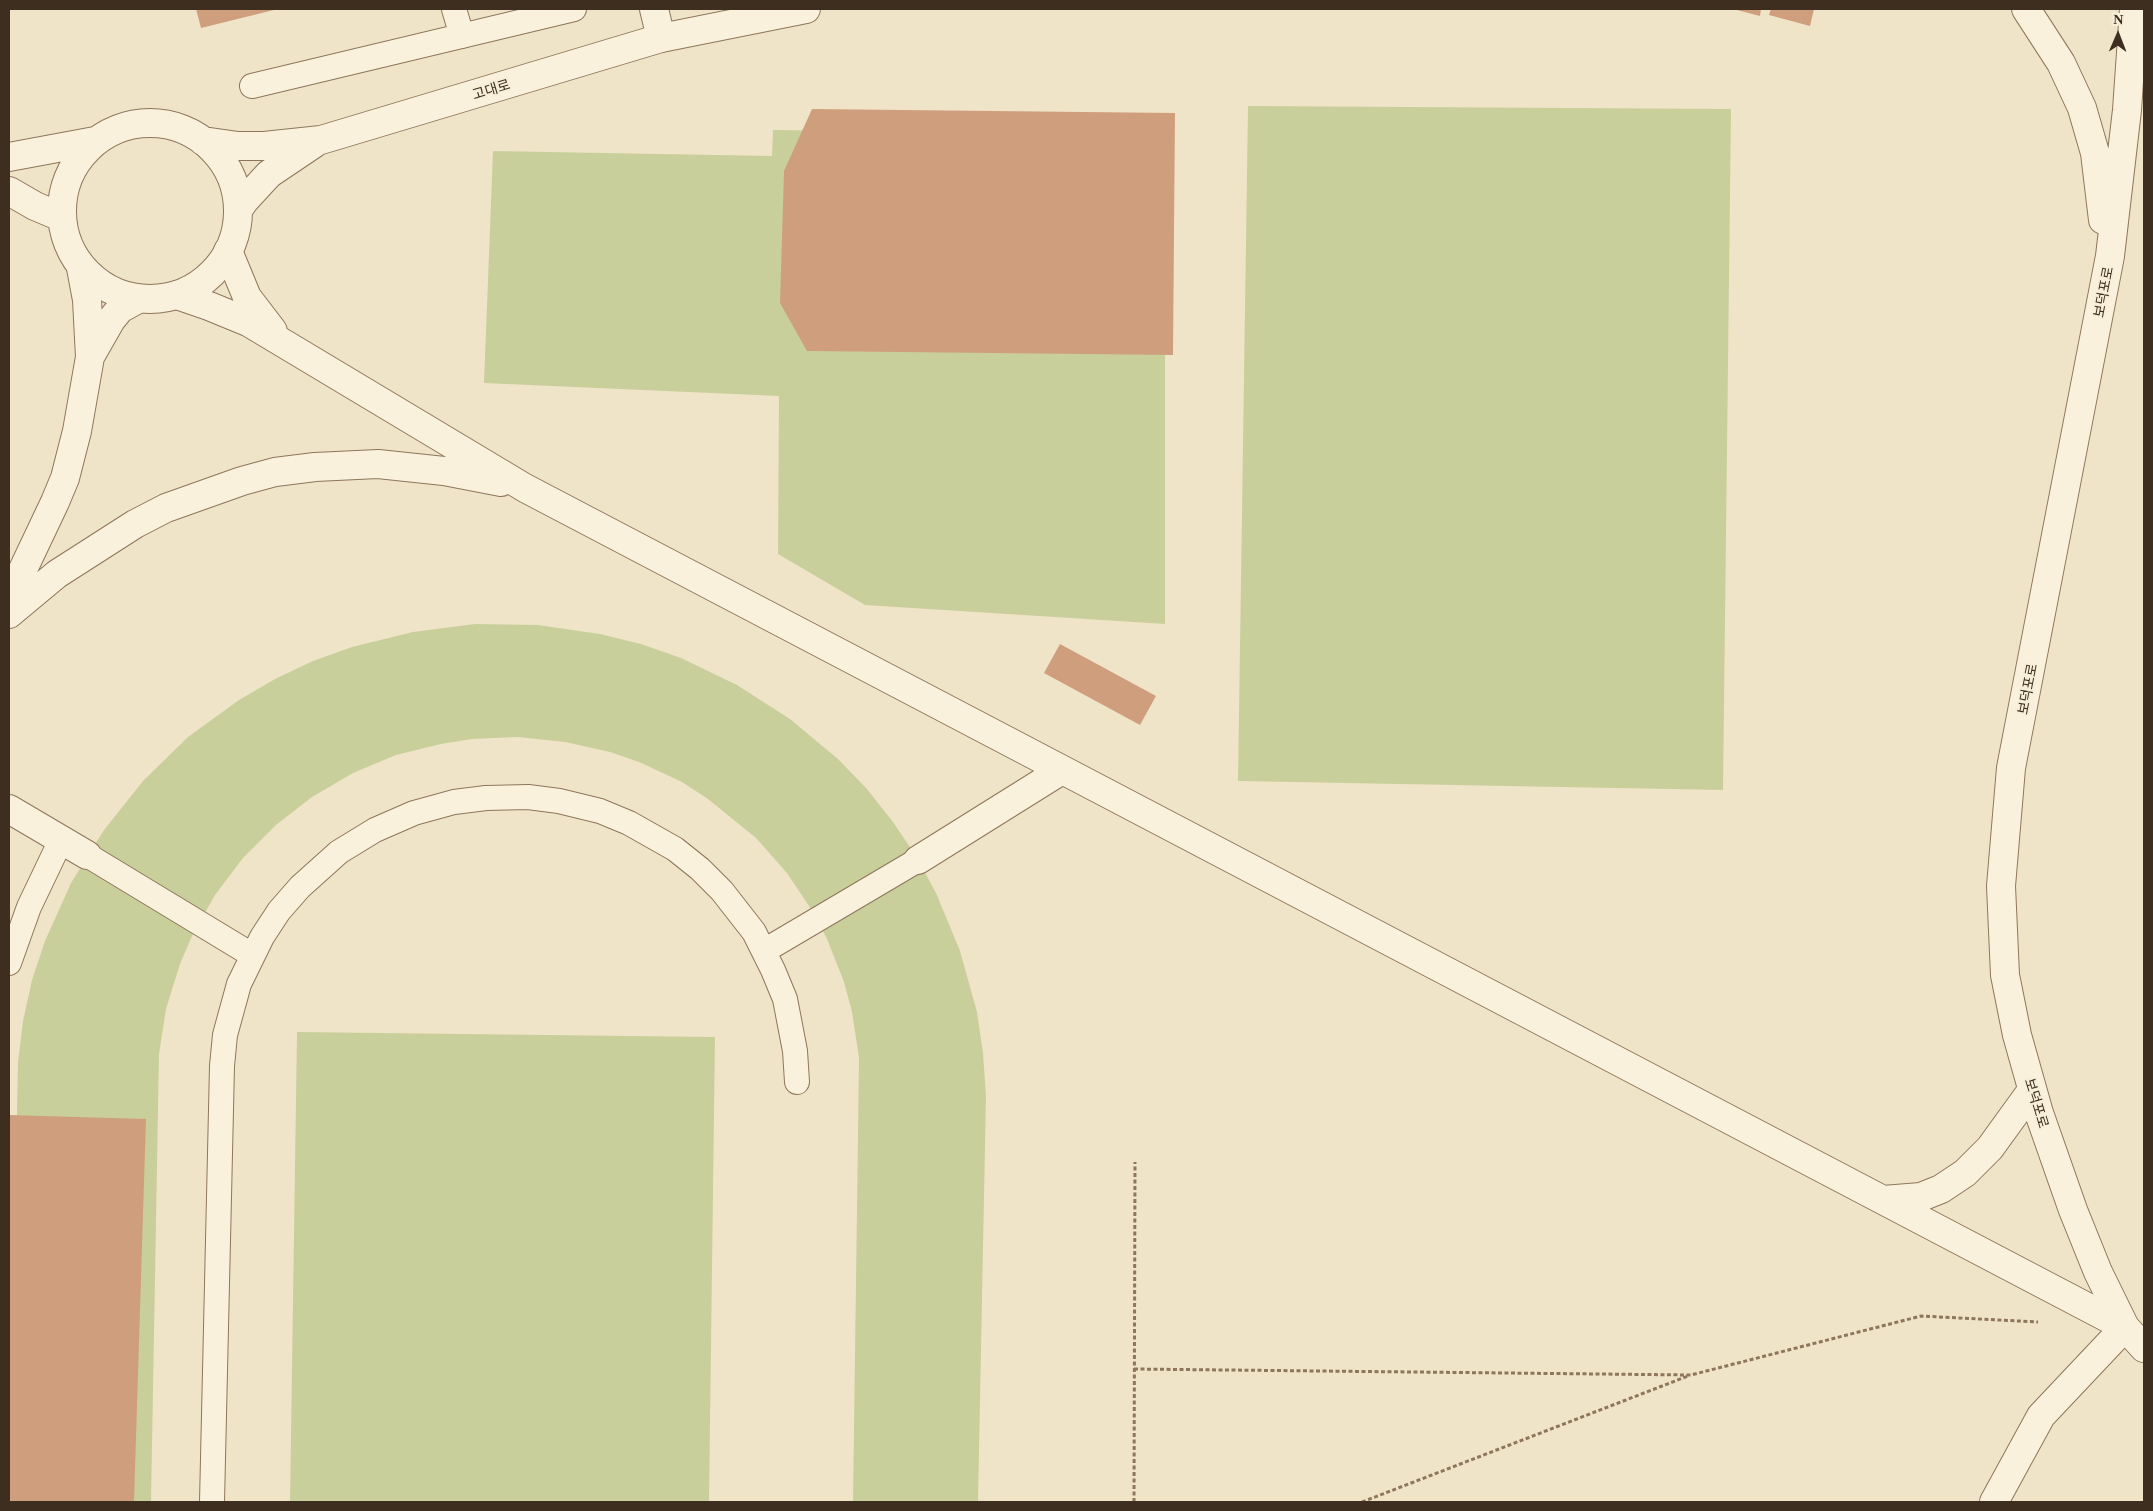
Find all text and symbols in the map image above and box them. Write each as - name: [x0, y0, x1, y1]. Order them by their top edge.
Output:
- north arrow: [2093, 10, 2143, 60]
- text: N: [2113, 12, 2123, 27]
- street label: 고대로: [470, 75, 512, 103]
- street label: 보덕포로: [2090, 265, 2116, 319]
- street label: 보덕포로: [2014, 662, 2040, 716]
- street label: 보덕포로: [2021, 1076, 2053, 1130]

